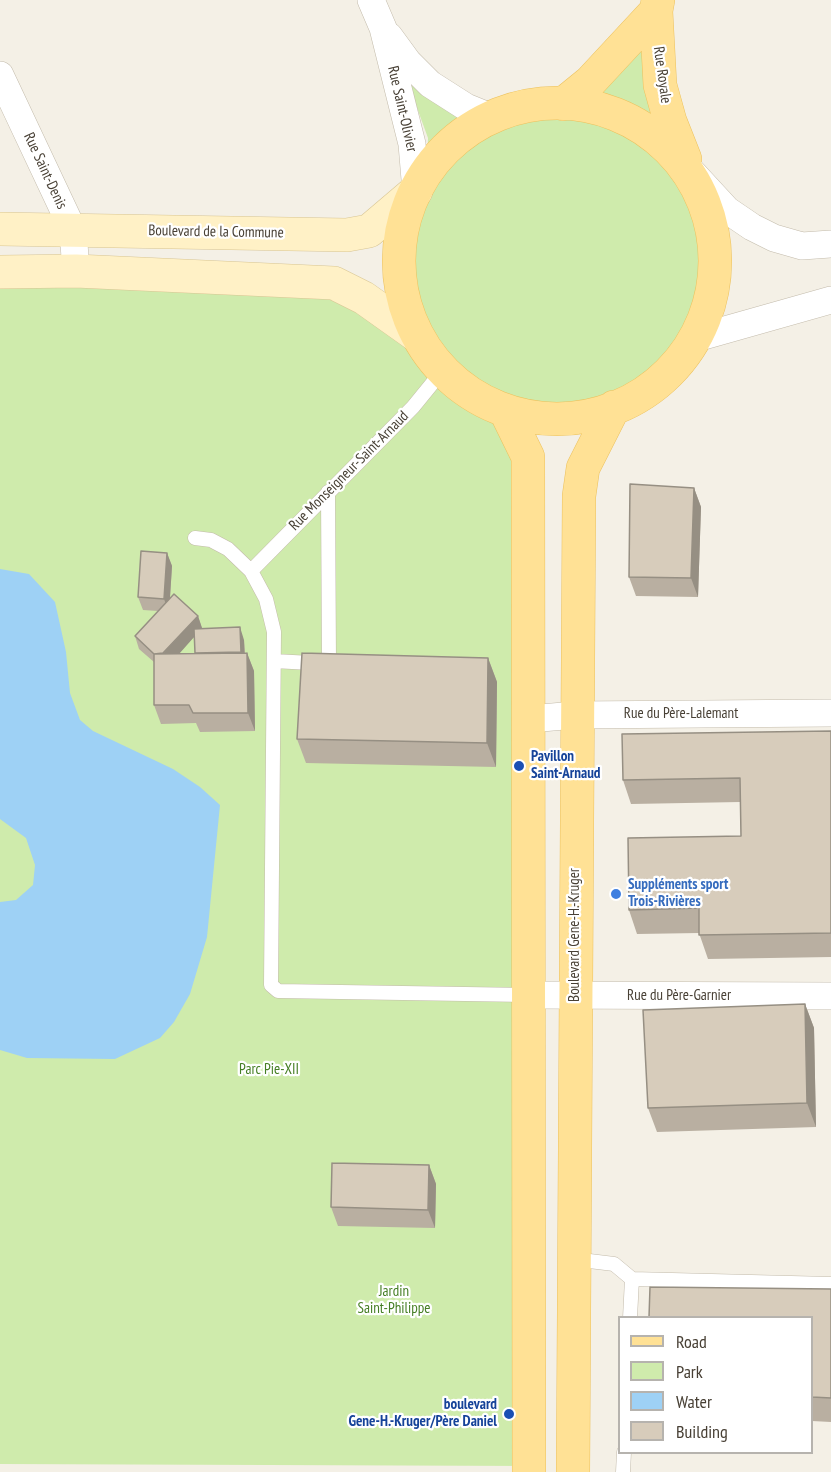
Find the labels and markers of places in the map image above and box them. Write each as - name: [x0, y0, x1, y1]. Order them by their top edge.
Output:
- place label: Pavillon Saint-Arnaud: [531, 748, 600, 783]
- marker: Pavillon Saint-Arnaud: [512, 759, 526, 773]
- place label: Suppléments sport Trois-Rivières: [628, 876, 728, 911]
- marker: Suppléments sport Trois-Rivières: [609, 887, 623, 901]
- place label: boulevard Gene-H.-Kruger/Père Daniel: [348, 1396, 497, 1431]
- marker: boulevard Gene-H.-Kruger/Père Daniel: [502, 1407, 516, 1421]

